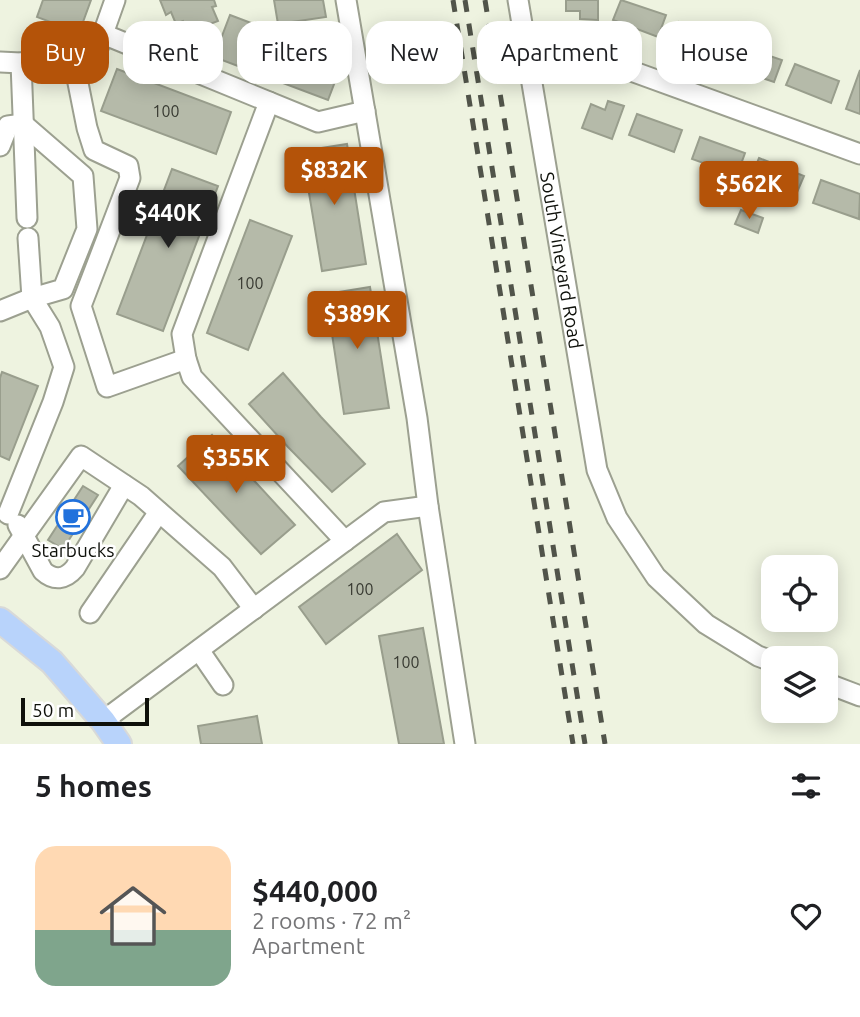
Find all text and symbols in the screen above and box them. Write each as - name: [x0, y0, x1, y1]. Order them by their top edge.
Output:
- chip: Buy: [21, 21, 109, 84]
- chip: Rent: [123, 21, 223, 84]
- chip: Filters: [237, 21, 352, 84]
- chip: New: [366, 21, 463, 84]
- chip: Apartment: [477, 21, 642, 84]
- chip: House: [656, 21, 772, 84]
- house number: 100: [152, 102, 180, 120]
- pin: $832K: [285, 148, 383, 207]
- text: $832K: [300, 157, 368, 182]
- pin: $562K: [700, 162, 798, 221]
- street label: South Vineyard Road: [536, 170, 587, 350]
- text: $562K: [715, 171, 783, 196]
- pin: $440K: [119, 190, 217, 250]
- text: $440K: [134, 200, 202, 225]
- house number: 100: [236, 274, 264, 292]
- pin: $389K: [308, 292, 406, 351]
- text: $389K: [323, 301, 391, 326]
- pin: $355K: [187, 435, 285, 495]
- text: $355K: [202, 445, 270, 470]
- cafe icon: Starbucks: [54, 498, 92, 536]
- place label: Starbucks: [32, 539, 115, 561]
- map controls: [761, 555, 838, 723]
- button: locate: [761, 555, 838, 632]
- house number: 100: [346, 580, 374, 598]
- button: layers: [761, 646, 838, 723]
- house number: 100: [392, 653, 420, 671]
- scale bar: [21, 695, 149, 727]
- text: 50 m: [32, 699, 74, 721]
- icon: filters: [787, 767, 825, 805]
- text: 5 homes: [35, 769, 152, 803]
- icon: home: [91, 874, 175, 958]
- text: $440,000: [252, 874, 378, 908]
- icon: heart: [787, 897, 825, 935]
- text: 2 rooms · 72 m²: [252, 908, 411, 933]
- text: Apartment: [252, 933, 365, 958]

